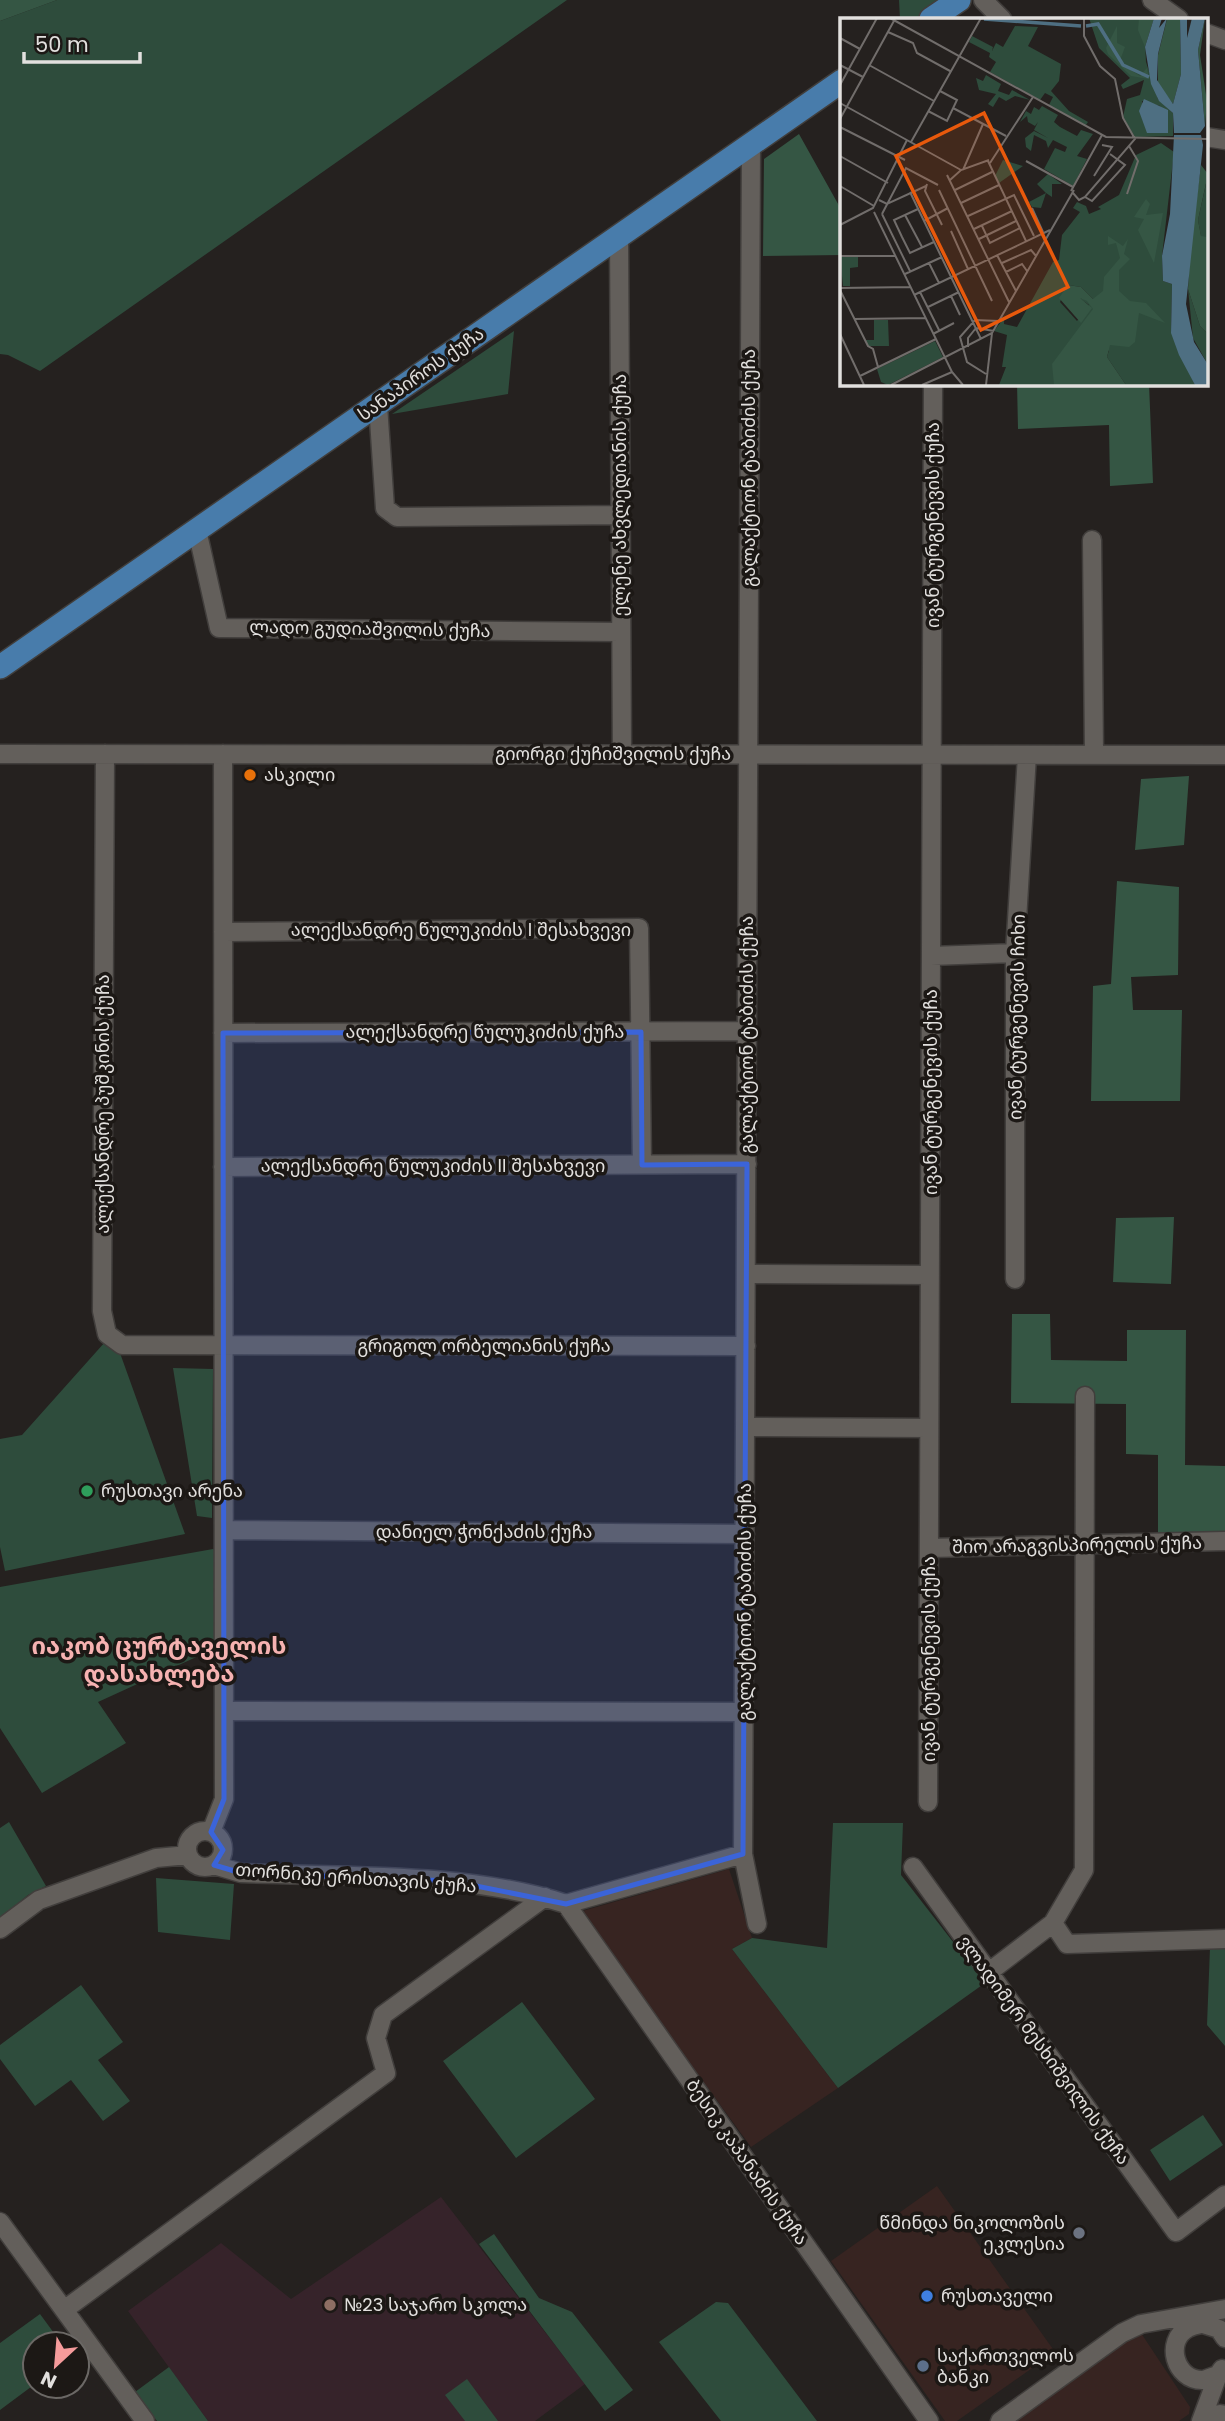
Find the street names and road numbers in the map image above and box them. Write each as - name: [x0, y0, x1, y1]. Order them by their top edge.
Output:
- street label: სანაპიროს ქუჩა: [353, 321, 489, 427]
- street label: გალაქტიონ ტაბიძის ქუჩა: [736, 349, 761, 587]
- street label: ელენე ახვლედიანის ქუჩა: [607, 374, 632, 616]
- street label: ივან ტურგენევის ქუჩა: [920, 422, 945, 628]
- street label: ლადო გუდიაშვილის ქუჩა: [249, 614, 491, 643]
- street label: გიორგი ქუჩიშვილის ქუჩა: [495, 741, 731, 766]
- street label: ივან ტურგენევის ჩიხი: [1002, 914, 1031, 1120]
- street label: გალაქტიონ ტაბიძის ქუჩა: [734, 916, 759, 1154]
- street label: ალექსანდრე წულუკიძის I შესახვევი: [291, 917, 631, 942]
- street label: ალექსანდრე პუშკინის ქუჩა: [90, 974, 115, 1234]
- street label: ივან ტურგენევის ქუჩა: [918, 989, 943, 1195]
- street label: ალექსანდრე წულუკიძის ქუჩა: [346, 1019, 625, 1044]
- street label: ალექსანდრე წულუკიძის II შესახვევი: [261, 1153, 605, 1178]
- street label: გრიგოლ ორბელიანის ქუჩა: [357, 1333, 611, 1358]
- street label: გალაქტიონ ტაბიძის ქუჩა: [732, 1483, 757, 1721]
- street label: დანიელ ჭონქაძის ქუჩა: [376, 1519, 592, 1544]
- street label: შიო არაგვისპირელის ქუჩა: [952, 1530, 1202, 1559]
- street label: ივან ტურგენევის ქუჩა: [916, 1556, 941, 1762]
- street label: თორნიკე ერისთავის ქუჩა: [235, 1857, 477, 1898]
- street label: ვლადიმერ მესხიშვილის ქუჩა: [953, 1930, 1136, 2170]
- street label: ბესიკ კაპანაძის ქუჩა: [681, 2074, 814, 2250]

